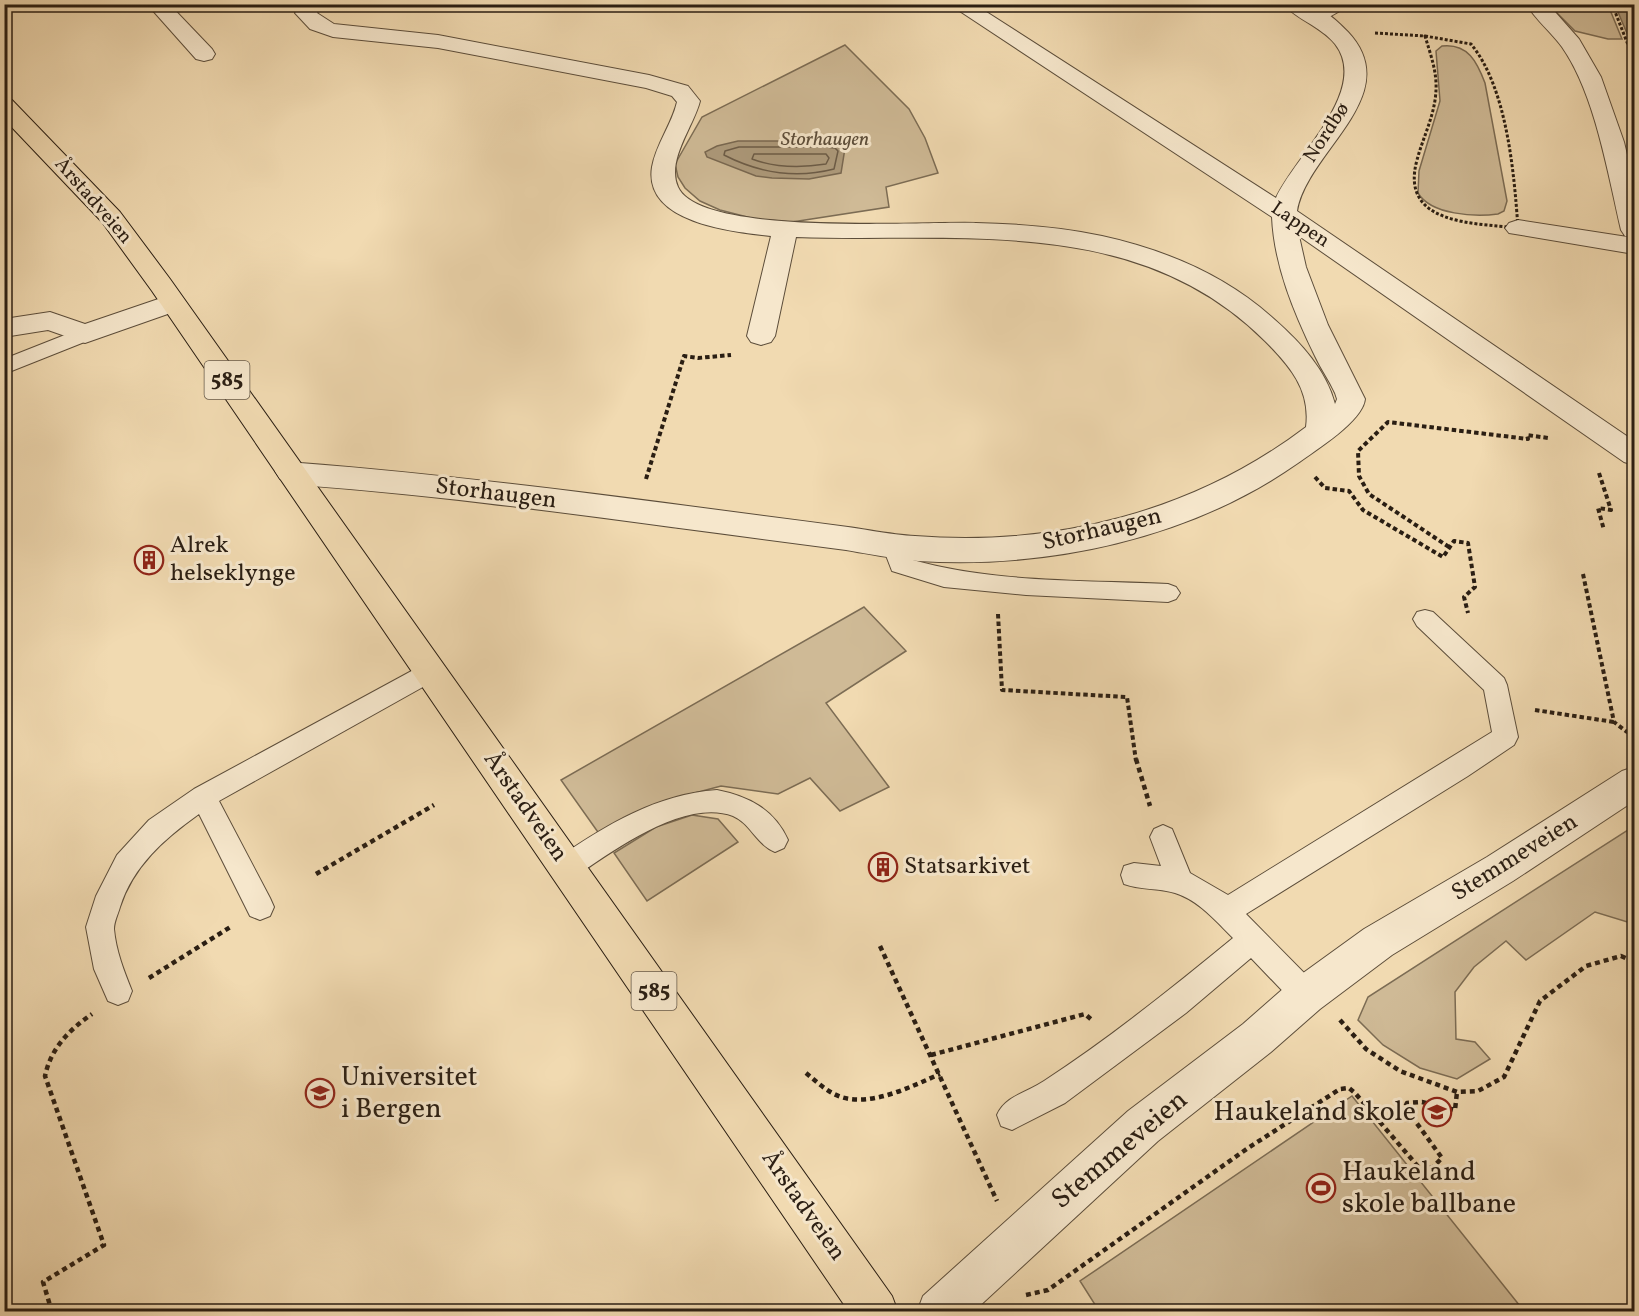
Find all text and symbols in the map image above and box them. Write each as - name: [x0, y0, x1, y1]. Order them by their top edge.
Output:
- street label: Nordbø: [1297, 97, 1357, 169]
- park label: Storhaugen: [781, 126, 869, 154]
- street label: Årstadveien: [47, 152, 139, 250]
- street label: Lappen: [1265, 195, 1335, 255]
- road number: 585: [204, 361, 250, 399]
- street label: Storhaugen: [433, 470, 559, 518]
- street label: Storhaugen: [1039, 500, 1165, 560]
- place label: Alrek helseklynge: [170, 529, 296, 591]
- building icon: Alrek helseklynge: [133, 544, 165, 576]
- street label: Årstadveien: [474, 745, 576, 869]
- street label: Stemmeveien: [1445, 806, 1585, 910]
- place label: Statsarkivet: [904, 850, 1031, 884]
- building icon: Statsarkivet: [867, 851, 899, 883]
- road number: 585: [632, 972, 676, 1010]
- place label: Universitet i Bergen: [341, 1058, 478, 1129]
- school or university icon: Universitet i Bergen: [304, 1077, 336, 1109]
- street label: Stemmeveien: [1043, 1081, 1197, 1219]
- place label: Haukeland skole: [1214, 1093, 1416, 1132]
- school or university icon: Haukeland skole: [1421, 1096, 1453, 1128]
- street label: Årstadveien: [752, 1144, 854, 1268]
- place label: Haukeland skole ballbane: [1342, 1153, 1516, 1224]
- sports icon: Haukeland skole ballbane: [1305, 1172, 1337, 1204]

